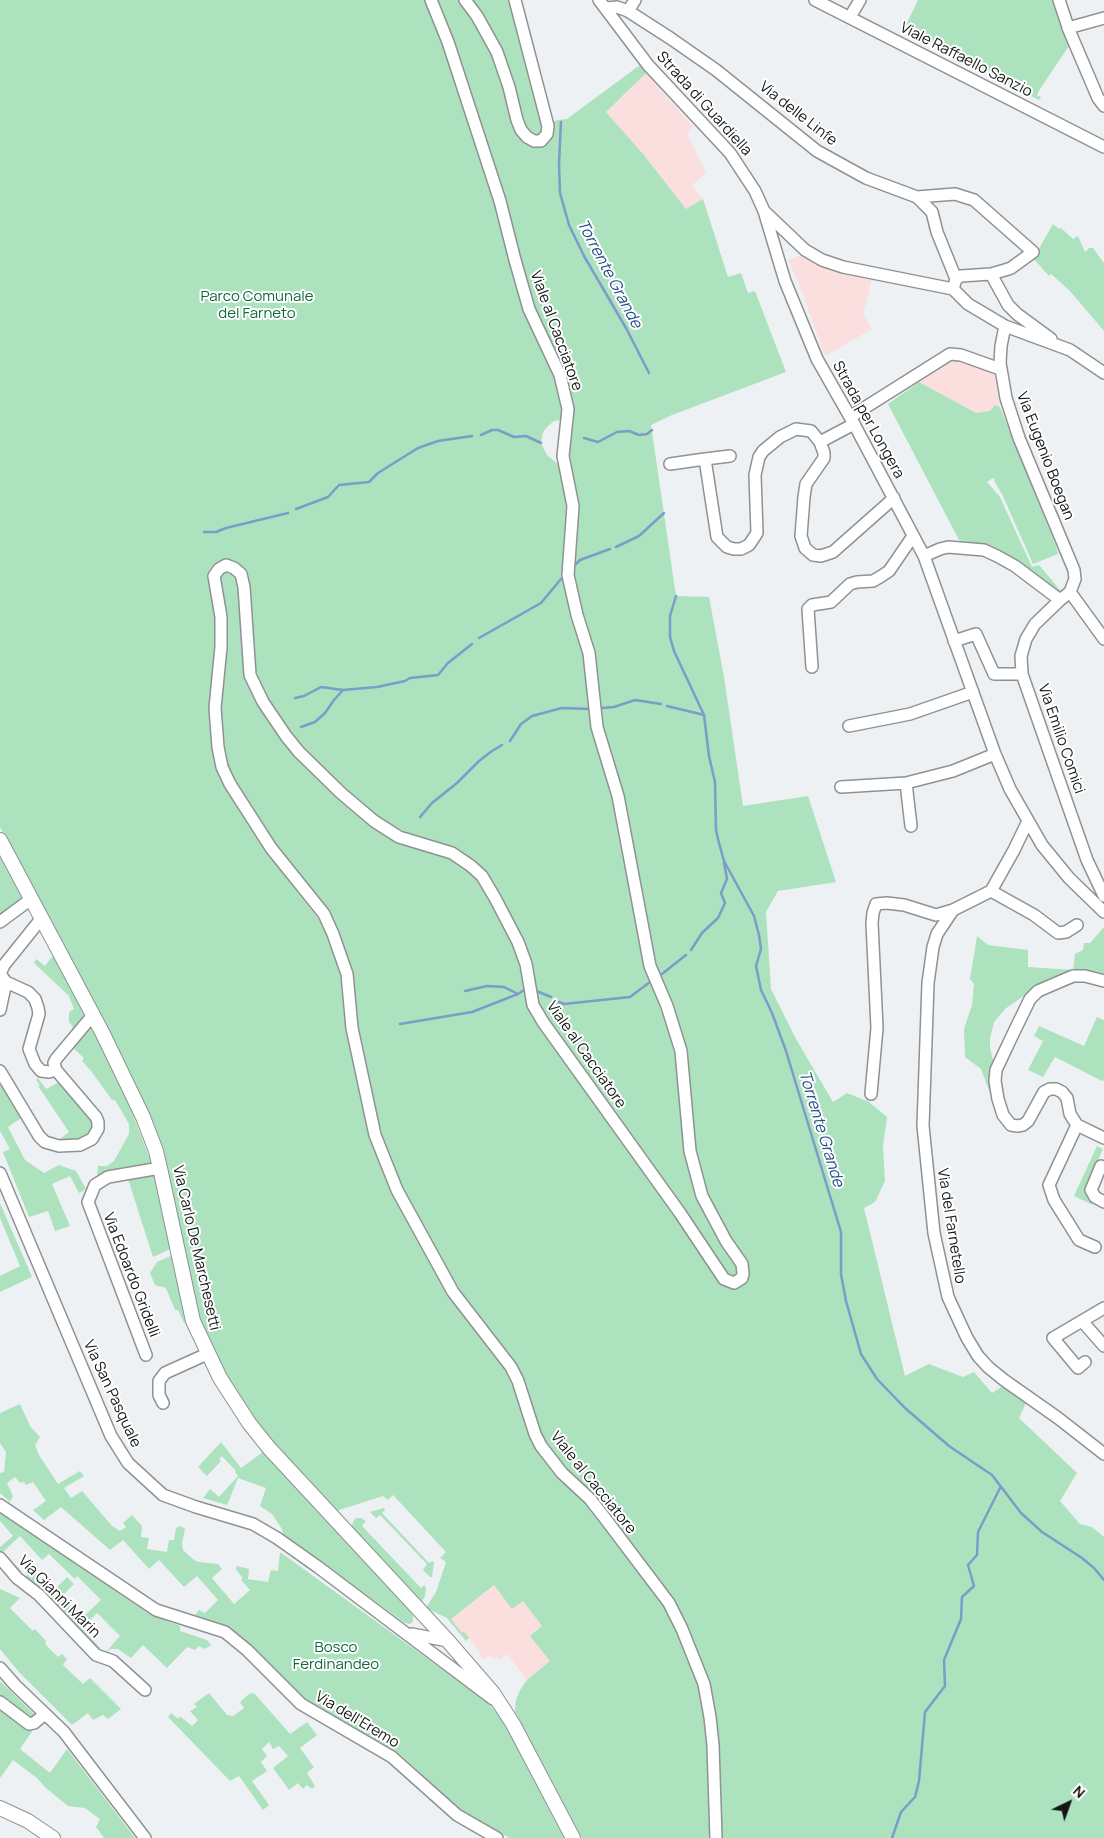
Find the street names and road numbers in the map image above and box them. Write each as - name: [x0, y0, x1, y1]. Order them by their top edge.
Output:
- street label: Viale Raffaello Sanzio: [897, 19, 1035, 101]
- street label: Strada di Guardiella: [653, 48, 755, 160]
- street label: Via delle Linfe: [755, 78, 841, 150]
- street label: Viale al Cacciatore: [526, 269, 586, 393]
- street label: Strada per Longera: [828, 358, 908, 482]
- street label: Via Eugenio Boegan: [1012, 389, 1078, 523]
- street label: Via Emilio Comici: [1034, 682, 1088, 796]
- street label: Viale al Cacciatore: [542, 998, 630, 1112]
- street label: Via Carlo De Marchesetti: [168, 1164, 224, 1332]
- street label: Via del Farnetello: [933, 1167, 969, 1285]
- street label: Via Edoardo Gridelli: [99, 1210, 163, 1340]
- street label: Via San Pasquale: [79, 1337, 145, 1451]
- street label: Viale al Cacciatore: [546, 1428, 640, 1538]
- street label: Via Gianni Marin: [14, 1552, 104, 1642]
- street label: Via dell'Eremo: [312, 1688, 402, 1752]

